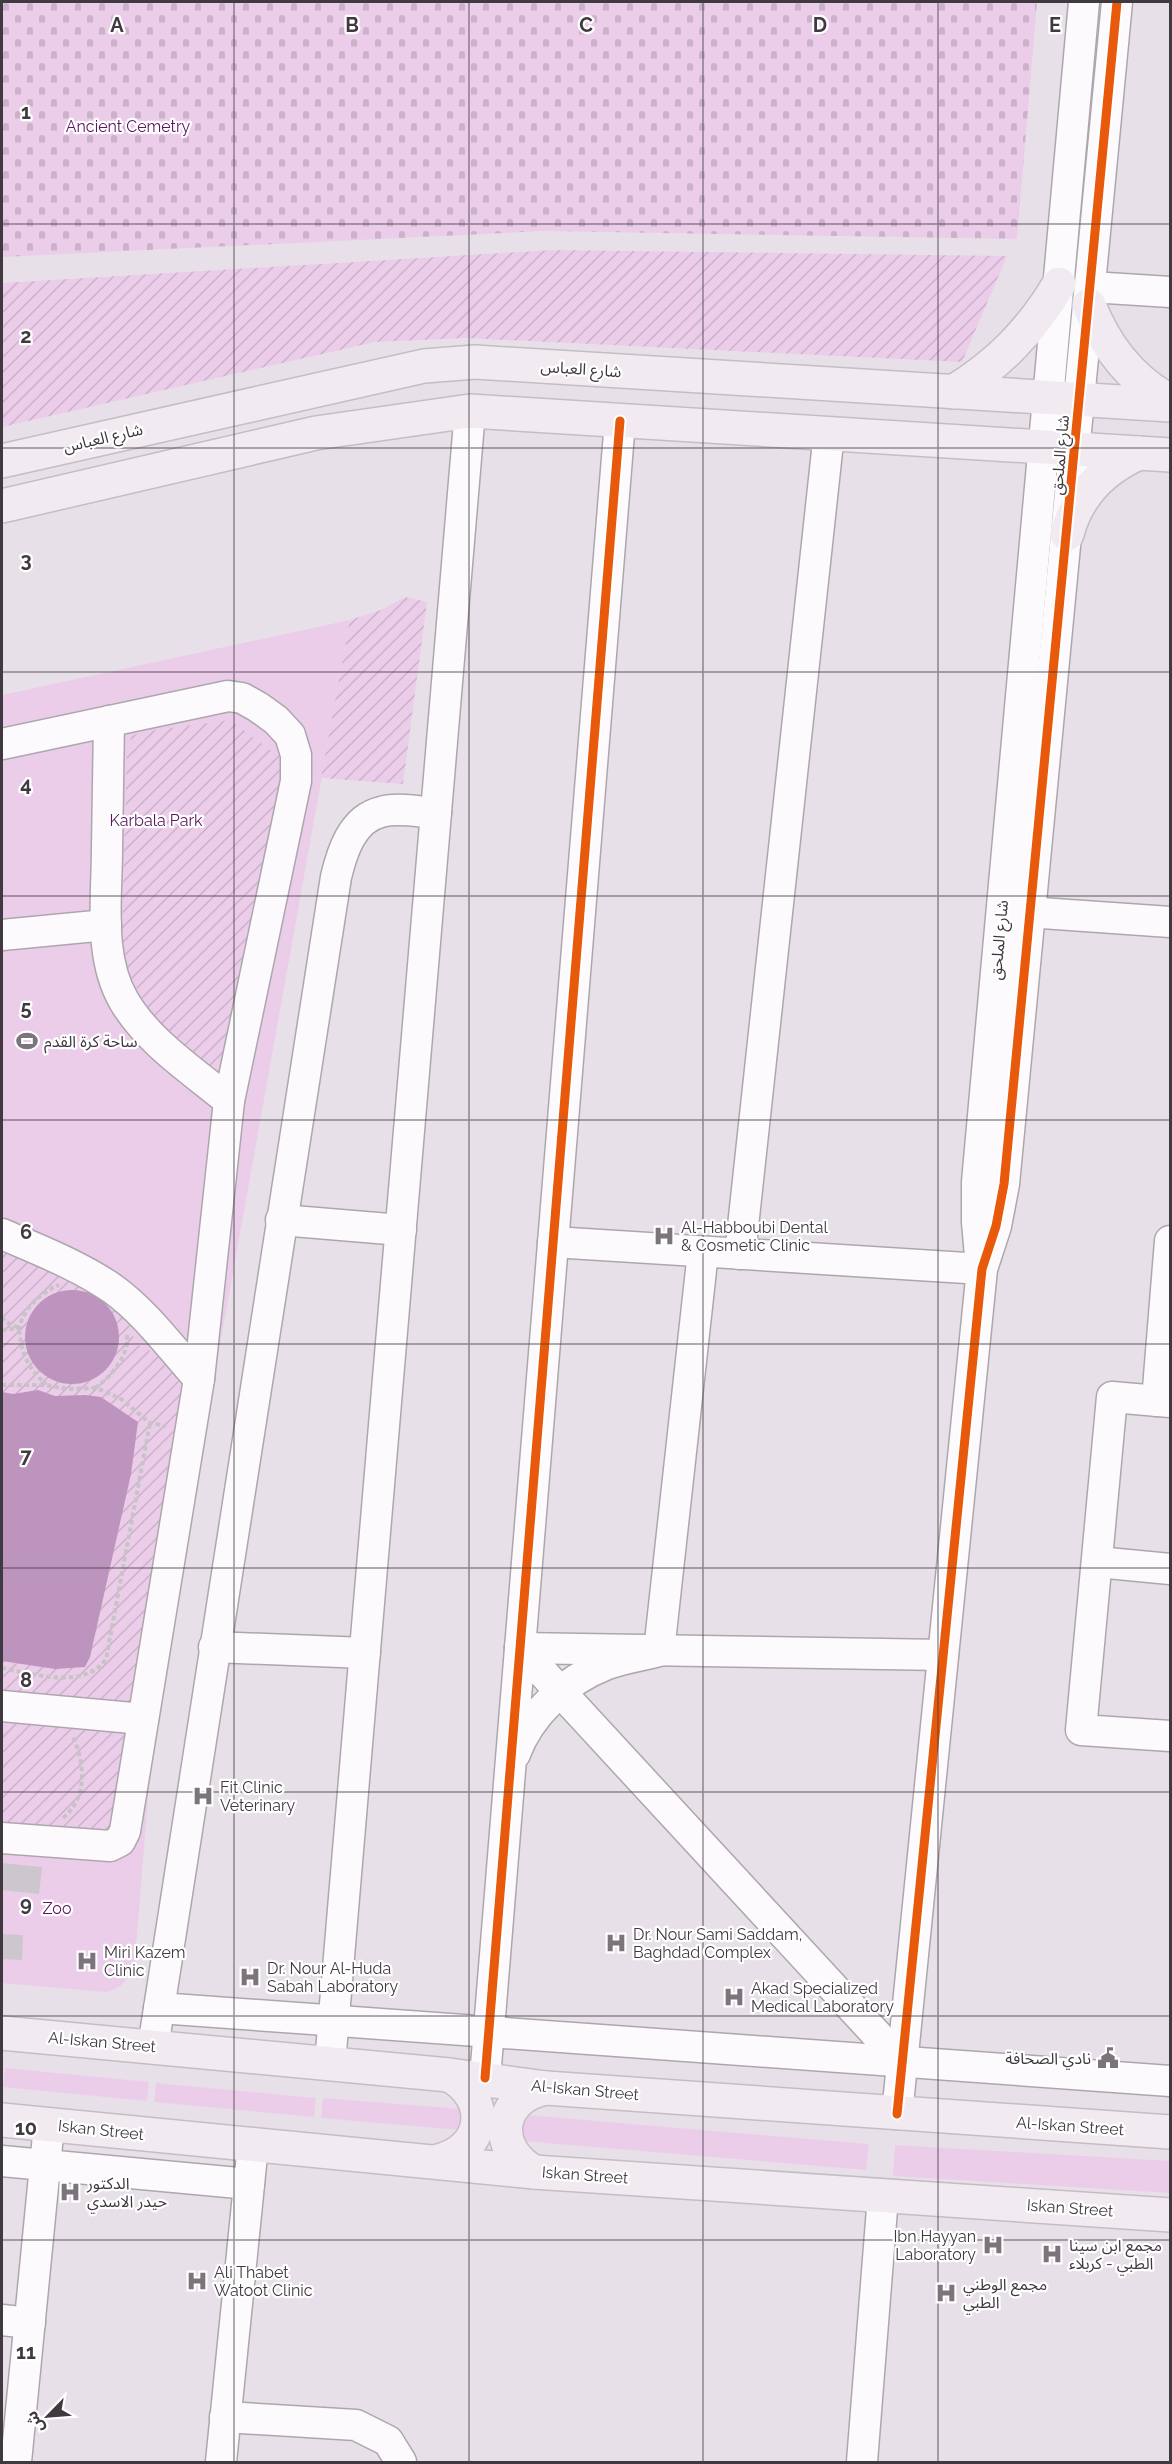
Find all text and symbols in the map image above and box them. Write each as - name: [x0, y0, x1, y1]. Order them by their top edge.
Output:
- text: A: [110, 13, 124, 37]
- text: B: [345, 13, 359, 37]
- text: C: [579, 13, 593, 37]
- text: D: [813, 13, 827, 37]
- text: E: [1049, 13, 1061, 37]
- text: 1: [21, 100, 31, 124]
- park label: Ancient Cemetry: [66, 117, 191, 136]
- text: 2: [20, 324, 32, 348]
- street label: شارع العباس: [540, 357, 622, 384]
- street label: شارع الملحق: [1047, 414, 1076, 496]
- street label: شارع العباس: [61, 420, 145, 459]
- text: 3: [20, 548, 32, 572]
- text: 4: [20, 772, 32, 796]
- park label: Karbala Park: [109, 811, 203, 830]
- street label: شارع الملحق: [986, 899, 1015, 981]
- text: 5: [20, 996, 32, 1020]
- sports icon: ساحة كرة القدم: [15, 1029, 39, 1053]
- place label: ساحة كرة القدم: [44, 1032, 137, 1054]
- place label: Al-Habboubi Dental & Cosmetic Clinic: [681, 1218, 828, 1255]
- text: 6: [20, 1220, 32, 1244]
- hospital icon: Al-Habboubi Dental & Cosmetic Clinic: [652, 1224, 676, 1248]
- text: 7: [20, 1444, 32, 1468]
- text: 8: [20, 1668, 32, 1692]
- place label: Fit Clinic Veterinary: [220, 1778, 295, 1815]
- hospital icon: Fit Clinic Veterinary: [191, 1784, 215, 1808]
- text: 9: [20, 1892, 32, 1916]
- park label: Zoo: [43, 1899, 71, 1918]
- place label: Dr. Nour Sami Saddam, Baghdad Complex: [633, 1925, 802, 1962]
- hospital icon: Dr. Nour Sami Saddam, Baghdad Complex: [604, 1931, 628, 1955]
- place label: Miri Kazem Clinic: [104, 1943, 186, 1980]
- hospital icon: Miri Kazem Clinic: [75, 1949, 99, 1973]
- place label: Dr. Nour Al-Huda Sabah Laboratory: [267, 1959, 398, 1996]
- hospital icon: Dr. Nour Al-Huda Sabah Laboratory: [238, 1965, 262, 1989]
- place label: Akad Specialized Medical Laboratory: [751, 1979, 894, 2016]
- hospital icon: Akad Specialized Medical Laboratory: [722, 1985, 746, 2009]
- street label: Al-Iskan Street: [47, 2028, 157, 2056]
- public building icon: نادي الصحافة: [1096, 2046, 1120, 2070]
- place label: نادي الصحافة: [1005, 2049, 1091, 2070]
- street label: Al-Iskan Street: [530, 2076, 640, 2104]
- street label: Al-Iskan Street: [1015, 2113, 1125, 2139]
- text: 10: [15, 2116, 37, 2140]
- street label: Iskan Street: [57, 2116, 146, 2144]
- street label: Iskan Street: [541, 2163, 629, 2188]
- place label: الدكتور حيدر الاسدي: [86, 2174, 167, 2213]
- hospital icon: الدكتور حيدر الاسدي: [58, 2180, 82, 2204]
- street label: Iskan Street: [1026, 2196, 1114, 2221]
- place label: Ibn Hayyan Laboratory: [893, 2227, 976, 2264]
- hospital icon: Ibn Hayyan Laboratory: [981, 2233, 1005, 2257]
- place label: مجمع ابن سينا الطبي - كربلاء: [1069, 2236, 1162, 2275]
- hospital icon: مجمع ابن سينا الطبي - كربلاء: [1040, 2242, 1064, 2266]
- place label: Ali Thabet Watoot Clinic: [214, 2263, 313, 2300]
- hospital icon: Ali Thabet Watoot Clinic: [185, 2269, 209, 2293]
- place label: مجمع الوطني الطبي: [963, 2275, 1047, 2314]
- hospital icon: مجمع الوطني الطبي: [934, 2281, 958, 2305]
- text: 11: [16, 2340, 36, 2364]
- north arrow: [18, 2386, 78, 2446]
- text: ش: [22, 2408, 48, 2436]

